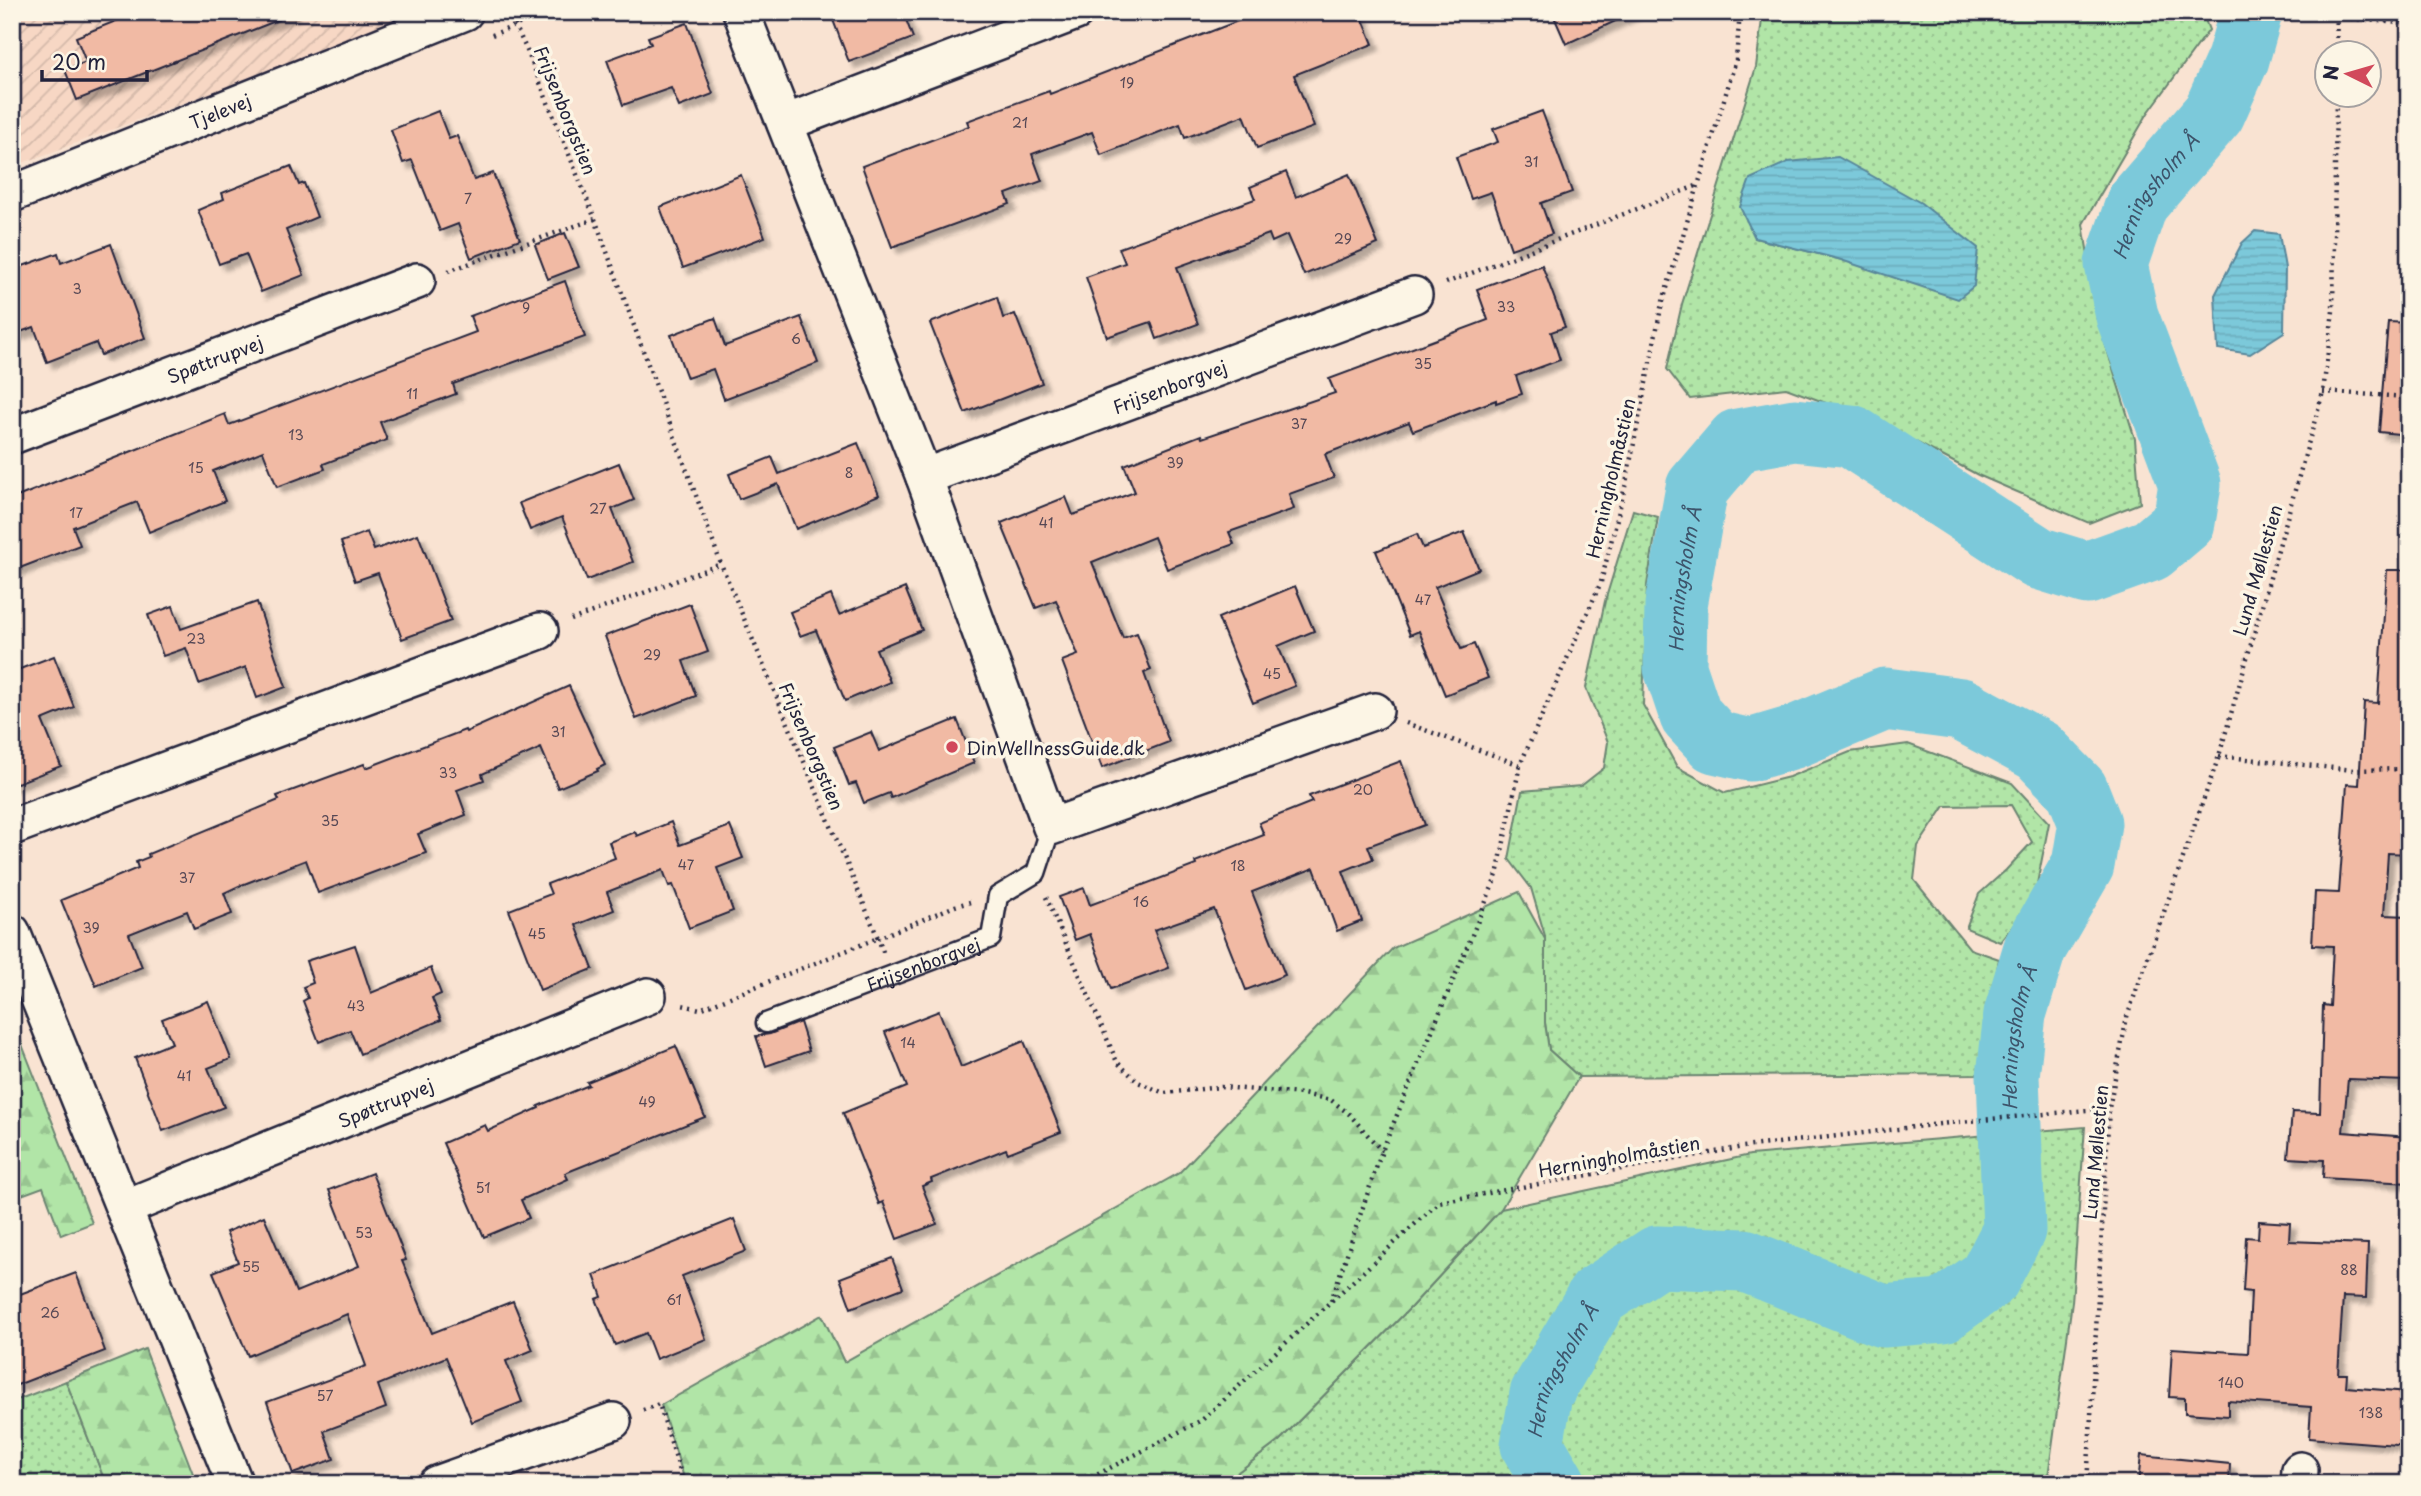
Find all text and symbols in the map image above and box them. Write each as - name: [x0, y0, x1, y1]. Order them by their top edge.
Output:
- scale bar: [42, 38, 147, 82]
- north arrow: [2312, 38, 2382, 108]
- street label: Frijsenborgstien: [528, 42, 604, 178]
- text: 20 m: [52, 45, 106, 77]
- text: N: [2315, 64, 2345, 81]
- house number: 19: [1120, 72, 1134, 93]
- street label: Tjelevej: [185, 86, 255, 135]
- house number: 21: [1012, 112, 1028, 133]
- water label: Herningsholm Å: [2105, 126, 2206, 263]
- house number: 31: [1524, 151, 1538, 172]
- house number: 7: [464, 188, 472, 209]
- house number: 29: [1334, 228, 1352, 249]
- house number: 3: [72, 278, 82, 299]
- house number: 33: [1497, 296, 1515, 317]
- house number: 9: [522, 297, 530, 318]
- street label: Spøttrupvej: [163, 328, 267, 389]
- house number: 6: [791, 328, 801, 349]
- street label: Frijsenborgvej: [1109, 352, 1231, 419]
- house number: 35: [1414, 353, 1432, 374]
- house number: 11: [406, 383, 418, 404]
- street label: Herningholmåstien: [1578, 395, 1642, 561]
- house number: 37: [1291, 413, 1308, 434]
- house number: 13: [288, 424, 304, 445]
- house number: 39: [1166, 452, 1184, 473]
- house number: 15: [188, 457, 204, 478]
- house number: 8: [845, 462, 853, 483]
- house number: 27: [589, 498, 607, 519]
- street label: Lund Møllestien: [2225, 501, 2289, 639]
- house number: 17: [69, 502, 83, 523]
- water label: Herningsholm Å: [1661, 503, 1708, 652]
- house number: 41: [1039, 512, 1053, 533]
- house number: 47: [1415, 589, 1432, 610]
- house number: 23: [187, 628, 205, 649]
- house number: 29: [643, 644, 661, 665]
- house number: 45: [1263, 663, 1281, 684]
- street label: Frijsenborgstien: [773, 678, 851, 814]
- house number: 31: [551, 721, 565, 742]
- place label: DinWellnessGuide.dk: [966, 734, 1145, 761]
- marker: DinWellnessGuide.dk: [944, 739, 960, 755]
- house number: 33: [439, 762, 457, 783]
- house number: 20: [1353, 779, 1373, 800]
- house number: 35: [321, 810, 339, 831]
- house number: 47: [678, 854, 695, 875]
- house number: 18: [1230, 855, 1246, 876]
- house number: 37: [179, 867, 196, 888]
- house number: 16: [1133, 891, 1149, 912]
- house number: 39: [82, 917, 100, 938]
- house number: 45: [528, 923, 546, 944]
- street label: Frijsenborgvej: [862, 930, 984, 997]
- water label: Herningsholm Å: [1994, 961, 2043, 1111]
- house number: 43: [347, 995, 365, 1016]
- house number: 14: [900, 1032, 916, 1053]
- house number: 41: [177, 1065, 191, 1086]
- street label: Spøttrupvej: [334, 1071, 437, 1134]
- street label: Lund Møllestien: [2076, 1084, 2114, 1220]
- house number: 49: [638, 1091, 656, 1112]
- street label: Herningholmåstien: [1536, 1128, 1702, 1184]
- house number: 51: [476, 1177, 490, 1198]
- house number: 53: [355, 1222, 373, 1243]
- house number: 55: [242, 1256, 260, 1277]
- house number: 88: [2340, 1259, 2358, 1280]
- house number: 61: [666, 1289, 682, 1310]
- water label: Herningsholm Å: [1520, 1298, 1605, 1440]
- house number: 26: [40, 1302, 60, 1323]
- house number: 140: [2218, 1372, 2244, 1393]
- house number: 57: [317, 1385, 333, 1406]
- house number: 138: [2359, 1402, 2383, 1423]

